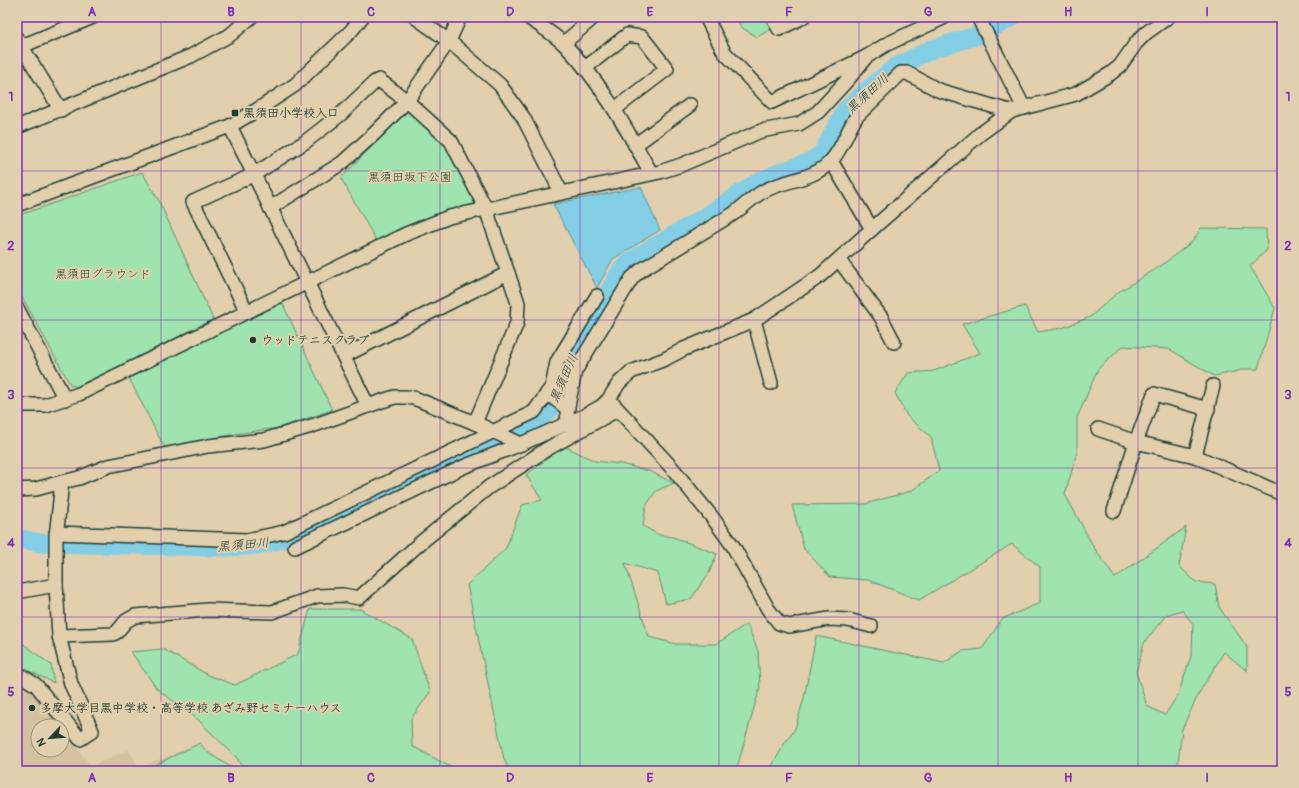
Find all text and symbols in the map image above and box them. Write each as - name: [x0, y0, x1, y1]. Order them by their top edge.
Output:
- text: A: [88, 4, 97, 20]
- text: B: [227, 4, 235, 20]
- text: C: [367, 4, 375, 20]
- text: D: [506, 4, 514, 20]
- text: E: [647, 4, 654, 20]
- text: F: [785, 4, 793, 20]
- text: G: [924, 4, 933, 20]
- text: H: [1064, 4, 1072, 20]
- text: I: [1205, 4, 1209, 20]
- water label: 黒須田川: [843, 70, 892, 117]
- text: 1: [8, 89, 14, 105]
- text: 1: [1285, 89, 1291, 105]
- place label: 黒須田小学校入口: [243, 106, 339, 121]
- marker: 黒須田小学校入口: [230, 108, 240, 118]
- park label: 黒須田坂下公園: [368, 170, 452, 185]
- text: 2: [7, 238, 15, 254]
- text: 2: [1284, 238, 1292, 254]
- park label: 黒須田グラウンド: [55, 267, 151, 282]
- place label: ウッドテニスクラブ: [261, 333, 369, 348]
- marker: ウッドテニスクラブ: [248, 335, 258, 345]
- water label: 黒須田川: [546, 351, 582, 405]
- text: 3: [7, 387, 15, 403]
- text: 3: [1284, 387, 1292, 403]
- text: 4: [7, 535, 15, 551]
- water label: 黒須田川: [216, 535, 270, 555]
- text: 4: [1284, 535, 1292, 551]
- text: 5: [7, 684, 15, 700]
- text: 5: [1284, 684, 1292, 700]
- place label: 多摩大学目黒中学校・高等学校 あざみ野セミナーハウス: [40, 701, 342, 716]
- marker: 多摩大学目黒中学校・高等学校 あざみ野セミナーハウス: [27, 703, 37, 713]
- north arrow: [30, 718, 70, 758]
- text: N: [34, 735, 49, 748]
- text: A: [88, 770, 97, 786]
- text: B: [227, 770, 235, 786]
- text: C: [367, 770, 375, 786]
- text: D: [506, 770, 514, 786]
- text: E: [647, 770, 654, 786]
- text: F: [785, 770, 793, 786]
- text: G: [924, 770, 933, 786]
- text: H: [1064, 770, 1072, 786]
- text: I: [1205, 770, 1209, 786]

